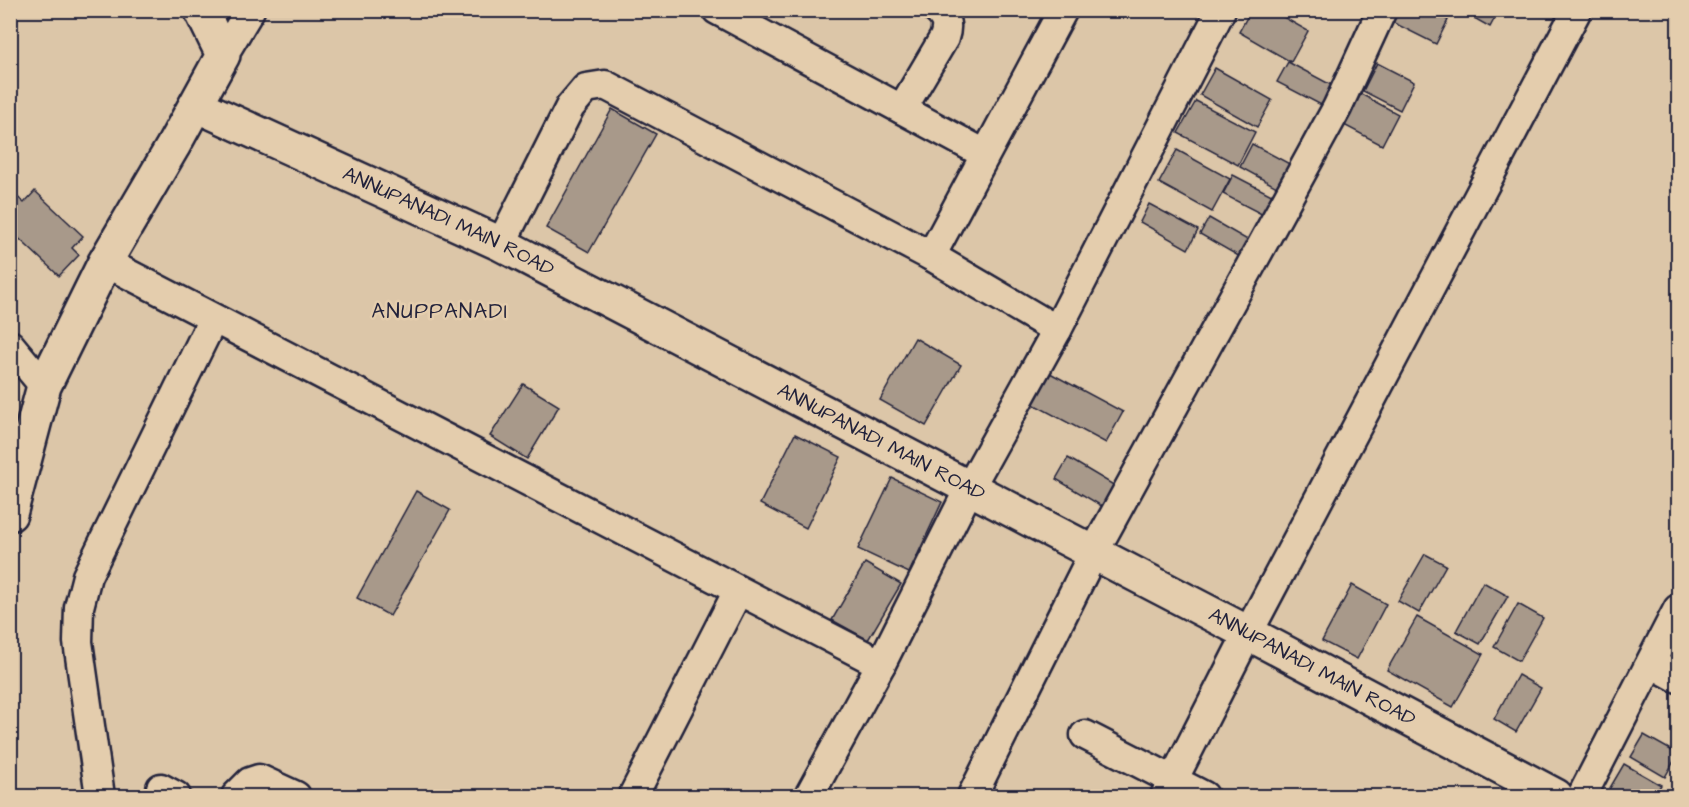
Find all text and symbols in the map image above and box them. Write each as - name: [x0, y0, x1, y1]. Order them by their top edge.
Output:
- street label: ANNUPANADI MAIN ROAD: [338, 160, 559, 283]
- district label: ANUPPANADI: [371, 297, 509, 326]
- street label: ANNUPANADI MAIN ROAD: [773, 376, 990, 508]
- street label: ANNUPANADI MAIN ROAD: [1204, 601, 1421, 733]

